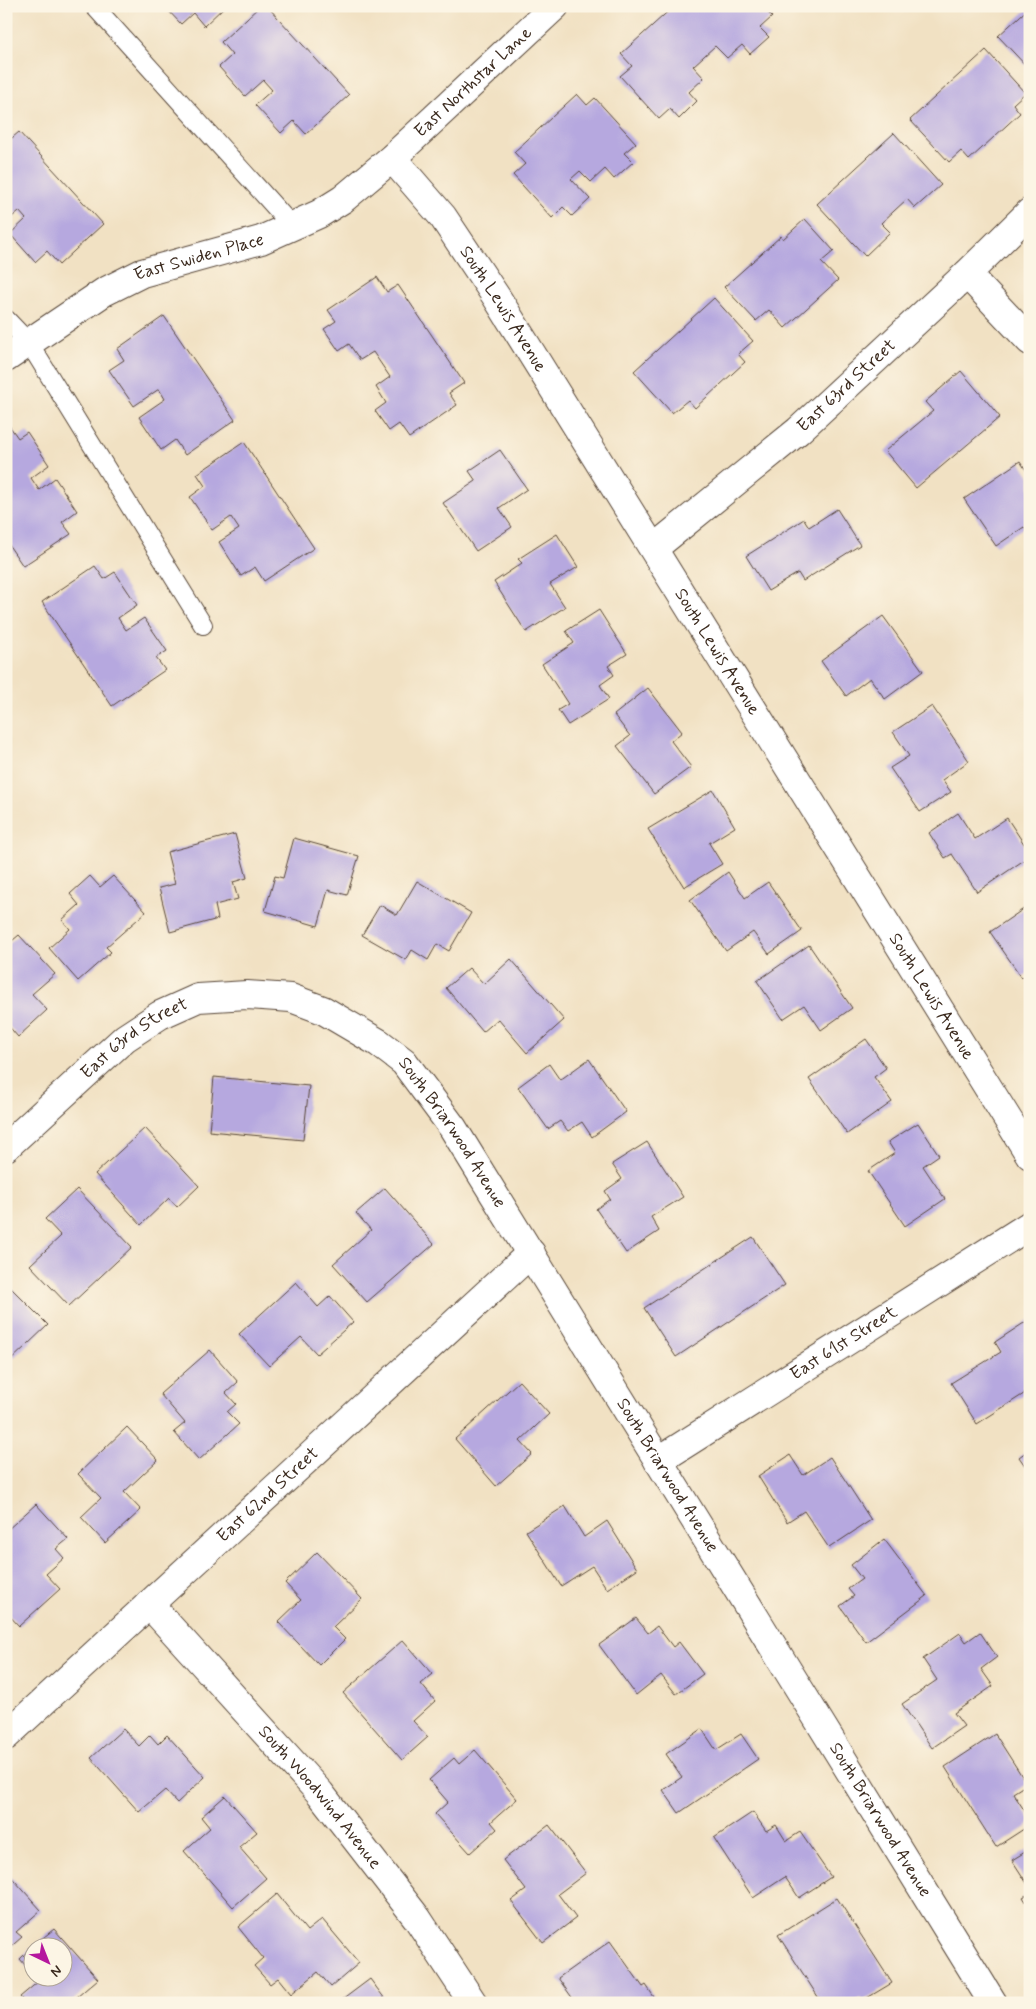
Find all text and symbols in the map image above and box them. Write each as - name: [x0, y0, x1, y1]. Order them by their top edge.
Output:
- street label: East Northstar Lane: [409, 21, 537, 143]
- street label: East Swiden Place: [130, 228, 267, 287]
- street label: South Lewis Avenue: [454, 241, 552, 377]
- street label: East 63rd Street: [792, 334, 901, 438]
- street label: South Lewis Avenue: [668, 584, 766, 720]
- street label: South Lewis Avenue: [883, 929, 980, 1065]
- street label: East 63rd Street: [76, 992, 192, 1085]
- street label: South Briarwood Avenue: [392, 1052, 511, 1212]
- street label: East 61st Street: [786, 1300, 902, 1386]
- street label: South Briarwood Avenue: [611, 1394, 724, 1557]
- street label: East 62nd Street: [212, 1442, 324, 1548]
- street label: South Woodwind Avenue: [253, 1720, 387, 1874]
- street label: South Briarwood Avenue: [823, 1738, 937, 1902]
- north arrow: [22, 1936, 72, 1986]
- text: N: [47, 1961, 66, 1981]

